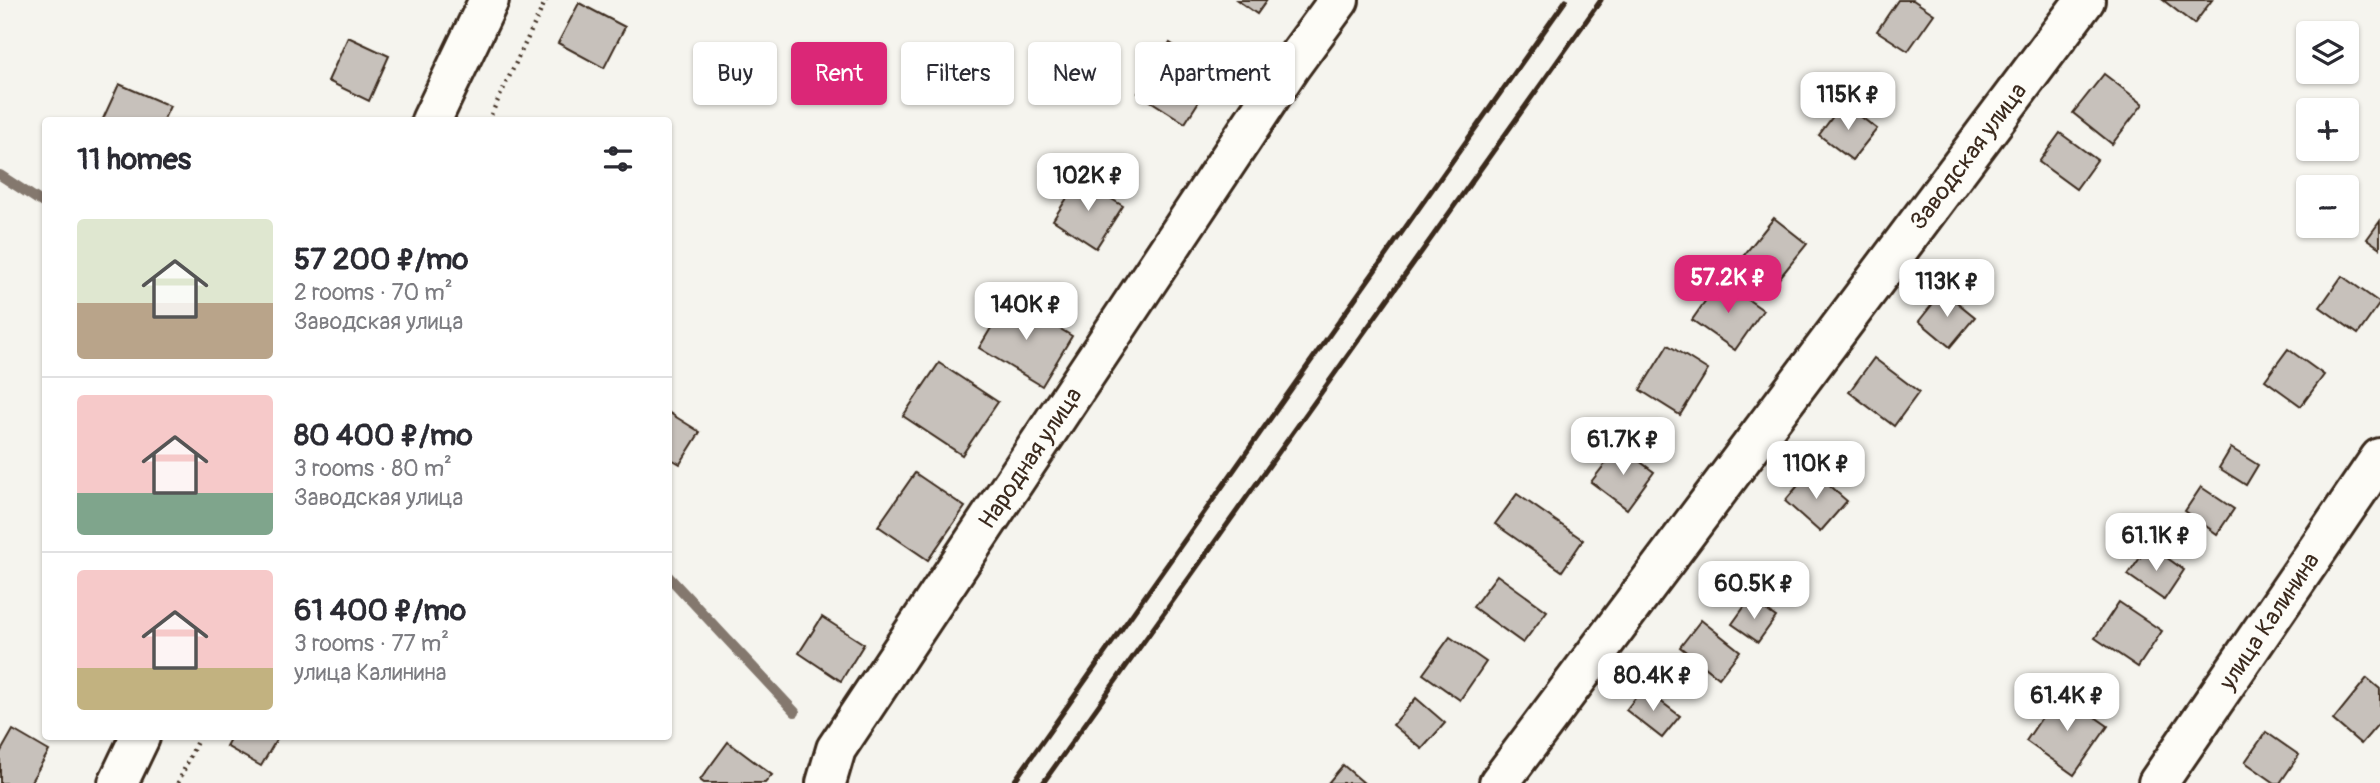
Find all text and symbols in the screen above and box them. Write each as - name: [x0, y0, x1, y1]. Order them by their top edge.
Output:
- map controls: [2296, 21, 2359, 238]
- button: layers: [2296, 21, 2359, 84]
- chip: Buy: [693, 42, 777, 105]
- chip: Rent: [791, 42, 887, 105]
- chip: Filters: [901, 42, 1014, 105]
- chip: New: [1028, 42, 1121, 105]
- chip: Apartment: [1135, 42, 1295, 105]
- pin: 115K ₽: [1791, 72, 1905, 132]
- street label: Заводская улица: [1904, 77, 2033, 236]
- text: 115K ₽: [1816, 80, 1880, 109]
- button: +: [2296, 98, 2359, 161]
- icon: filters: [599, 140, 637, 178]
- text: 11 homes: [77, 141, 191, 178]
- pin: 102K ₽: [1031, 154, 1145, 213]
- text: 102K ₽: [1053, 161, 1123, 190]
- button: −: [2296, 175, 2359, 238]
- text: 57 200 ₽/mo: [294, 241, 468, 278]
- icon: home: [133, 247, 217, 331]
- pin: 57.2K ₽: [1663, 256, 1793, 315]
- pin: 113K ₽: [1890, 260, 2004, 319]
- text: 57.2K ₽: [1690, 263, 1766, 292]
- text: 113K ₽: [1915, 267, 1979, 296]
- text: 2 rooms · 70 m²: [294, 278, 453, 307]
- pin: 140K ₽: [969, 282, 1083, 342]
- text: 140K ₽: [991, 290, 1061, 319]
- text: Заводская улица: [294, 307, 463, 336]
- street label: Народная улица: [972, 382, 1088, 535]
- text: 80 400 ₽/mo: [294, 417, 473, 454]
- pin: 61.7K ₽: [1558, 418, 1688, 477]
- icon: home: [133, 423, 217, 507]
- text: 61.7K ₽: [1587, 425, 1659, 454]
- pin: 110K ₽: [1759, 442, 1873, 501]
- text: 110K ₽: [1783, 449, 1849, 478]
- text: 3 rooms · 80 m²: [294, 454, 452, 483]
- text: Заводская улица: [294, 483, 463, 512]
- pin: 61.1K ₽: [2091, 514, 2221, 573]
- text: 61.1K ₽: [2121, 521, 2191, 550]
- street label: улица Калинина: [2212, 547, 2326, 696]
- pin: 60.5K ₽: [1689, 562, 1819, 621]
- text: 60.5K ₽: [1714, 569, 1794, 598]
- text: 61 400 ₽/mo: [294, 592, 466, 629]
- icon: home: [133, 598, 217, 682]
- text: 3 rooms · 77 m²: [294, 629, 449, 658]
- pin: 80.4K ₽: [1588, 654, 1718, 713]
- text: улица Калинина: [294, 658, 446, 687]
- text: 80.4K ₽: [1614, 661, 1692, 690]
- pin: 61.4K ₽: [2002, 674, 2132, 733]
- text: 61.4K ₽: [2030, 681, 2104, 710]

